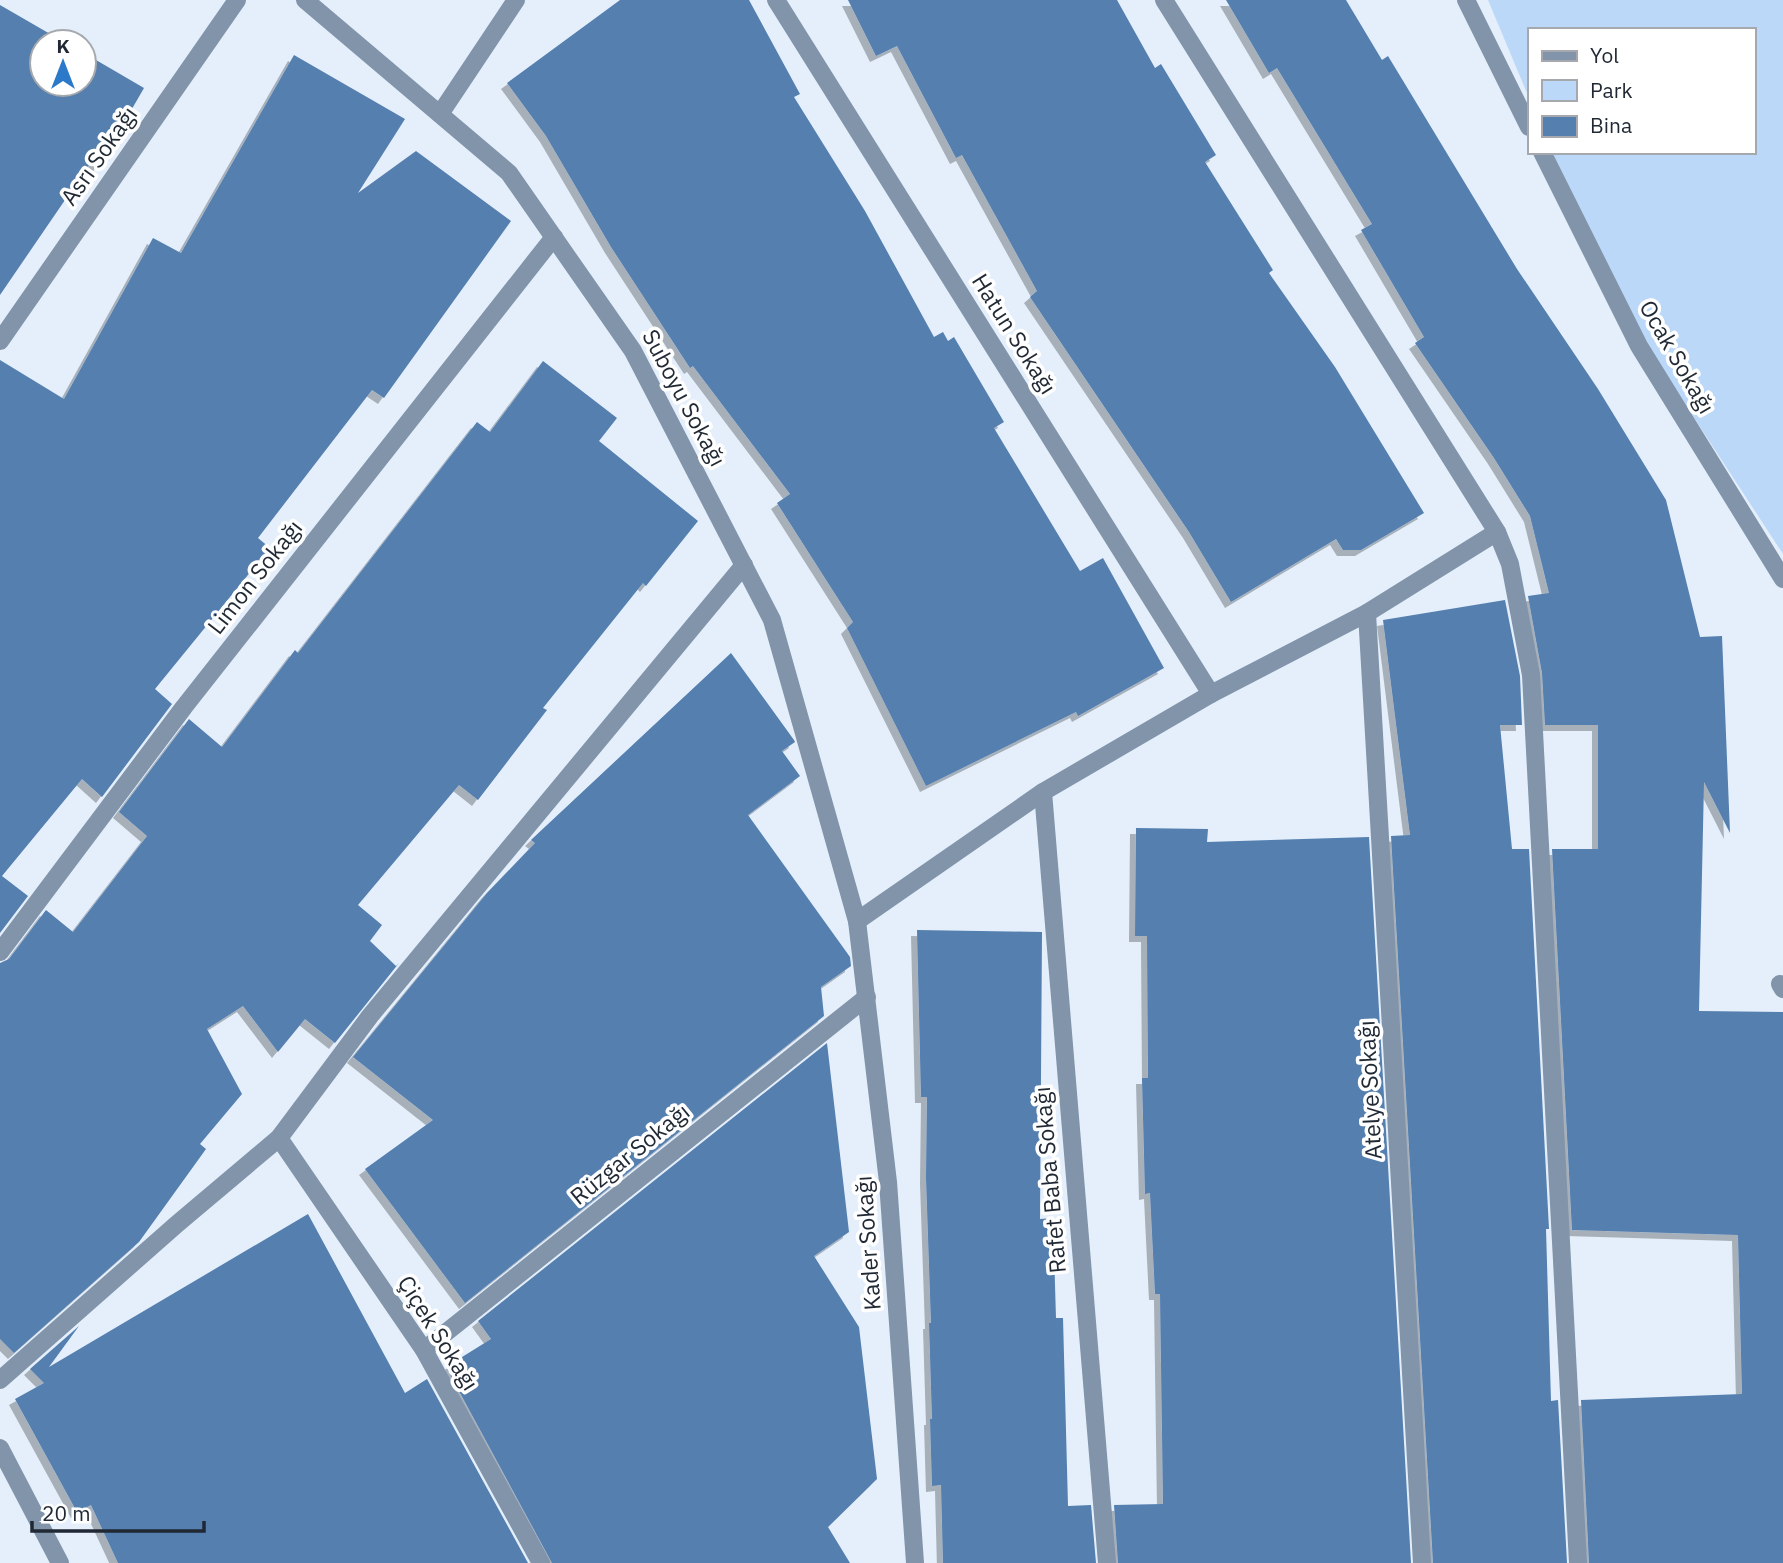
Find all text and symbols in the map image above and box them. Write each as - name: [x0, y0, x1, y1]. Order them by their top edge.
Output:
- north arrow: [28, 28, 98, 98]
- legend: [1528, 28, 1755, 154]
- text: K: [56, 34, 70, 58]
- text: Yol: [1590, 41, 1619, 69]
- text: Park: [1590, 76, 1633, 104]
- street label: Asrı Sokağı: [53, 100, 143, 211]
- text: Bina: [1590, 111, 1632, 139]
- street label: Hatun Sokağı: [966, 268, 1064, 399]
- street label: Ocak Sokağı: [1633, 294, 1722, 419]
- street label: Suboyu Sokağı: [636, 324, 734, 471]
- street label: Limon Sokağı: [200, 513, 308, 640]
- street label: Atelye Sokağı: [1350, 1020, 1388, 1160]
- street label: Rafet Baba Sokağı: [1026, 1086, 1072, 1275]
- street label: Rüzgar Sokağı: [564, 1096, 695, 1211]
- street label: Kader Sokağı: [847, 1175, 887, 1311]
- street label: Çiçek Sokağı: [392, 1269, 486, 1396]
- scale bar: [32, 1490, 203, 1534]
- text: 20 m: [42, 1499, 91, 1527]

